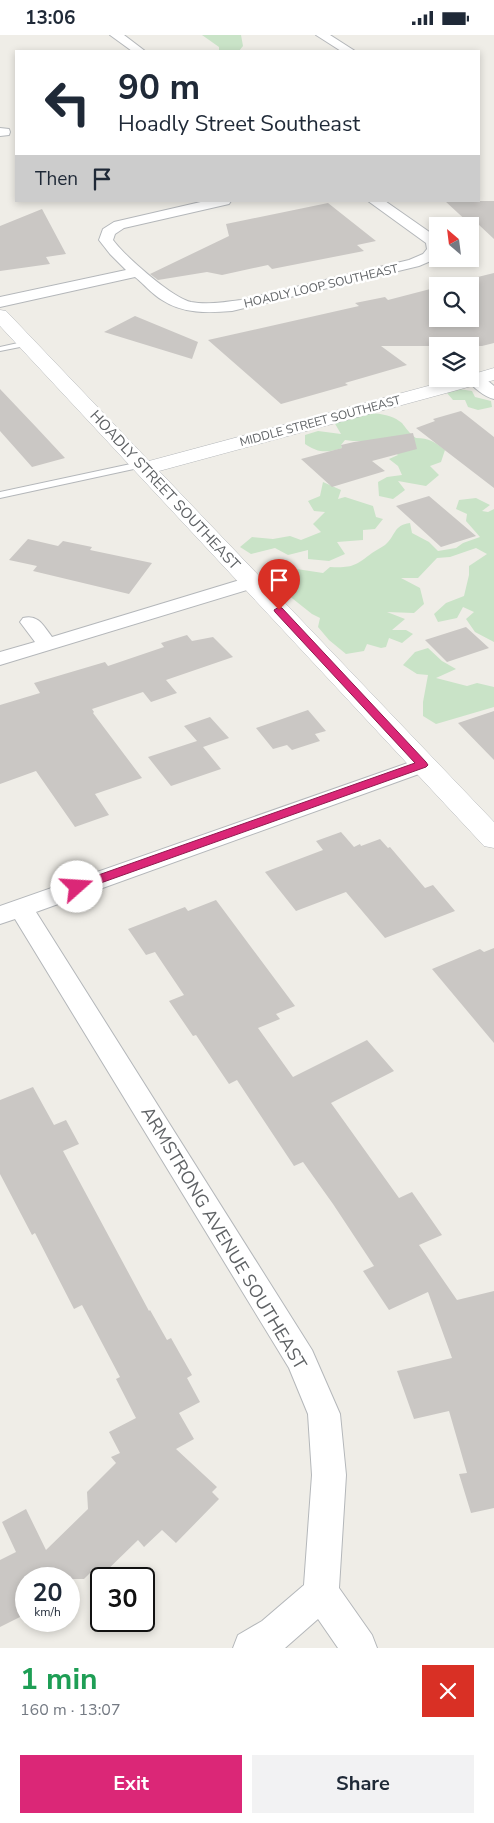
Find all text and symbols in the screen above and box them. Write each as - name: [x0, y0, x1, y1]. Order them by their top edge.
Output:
- text: 13:06: [25, 5, 75, 31]
- text: 90 m: [118, 64, 200, 111]
- icon: left: [35, 70, 100, 135]
- text: Hoadly Street Southeast: [118, 109, 360, 139]
- icon: arrive: [88, 165, 116, 193]
- text: Then: [35, 166, 78, 192]
- north arrow: [429, 217, 479, 267]
- map controls: [429, 217, 479, 387]
- street label: HOADLY LOOP SOUTHEAST: [242, 260, 401, 312]
- button: search: [429, 277, 479, 327]
- button: layers: [429, 337, 479, 387]
- street label: MIDDLE STREET SOUTHEAST: [238, 392, 403, 450]
- street label: HOADLY STREET SOUTHEAST: [85, 406, 245, 574]
- pin: [258, 559, 300, 610]
- icon: arrive: [265, 566, 293, 594]
- position arrow: [50, 860, 102, 912]
- street label: ARMSTRONG AVENUE SOUTHEAST: [136, 1102, 312, 1374]
- speed limit sign: 30: [90, 1567, 155, 1632]
- text: 20: [32, 1576, 63, 1610]
- text: km/h: [34, 1604, 61, 1620]
- text: 1 min: [20, 1659, 98, 1700]
- button: close: [422, 1665, 474, 1717]
- text: 160 m · 13:07: [20, 1699, 121, 1721]
- button: Exit: [20, 1755, 242, 1813]
- button: Share: [252, 1755, 474, 1813]

